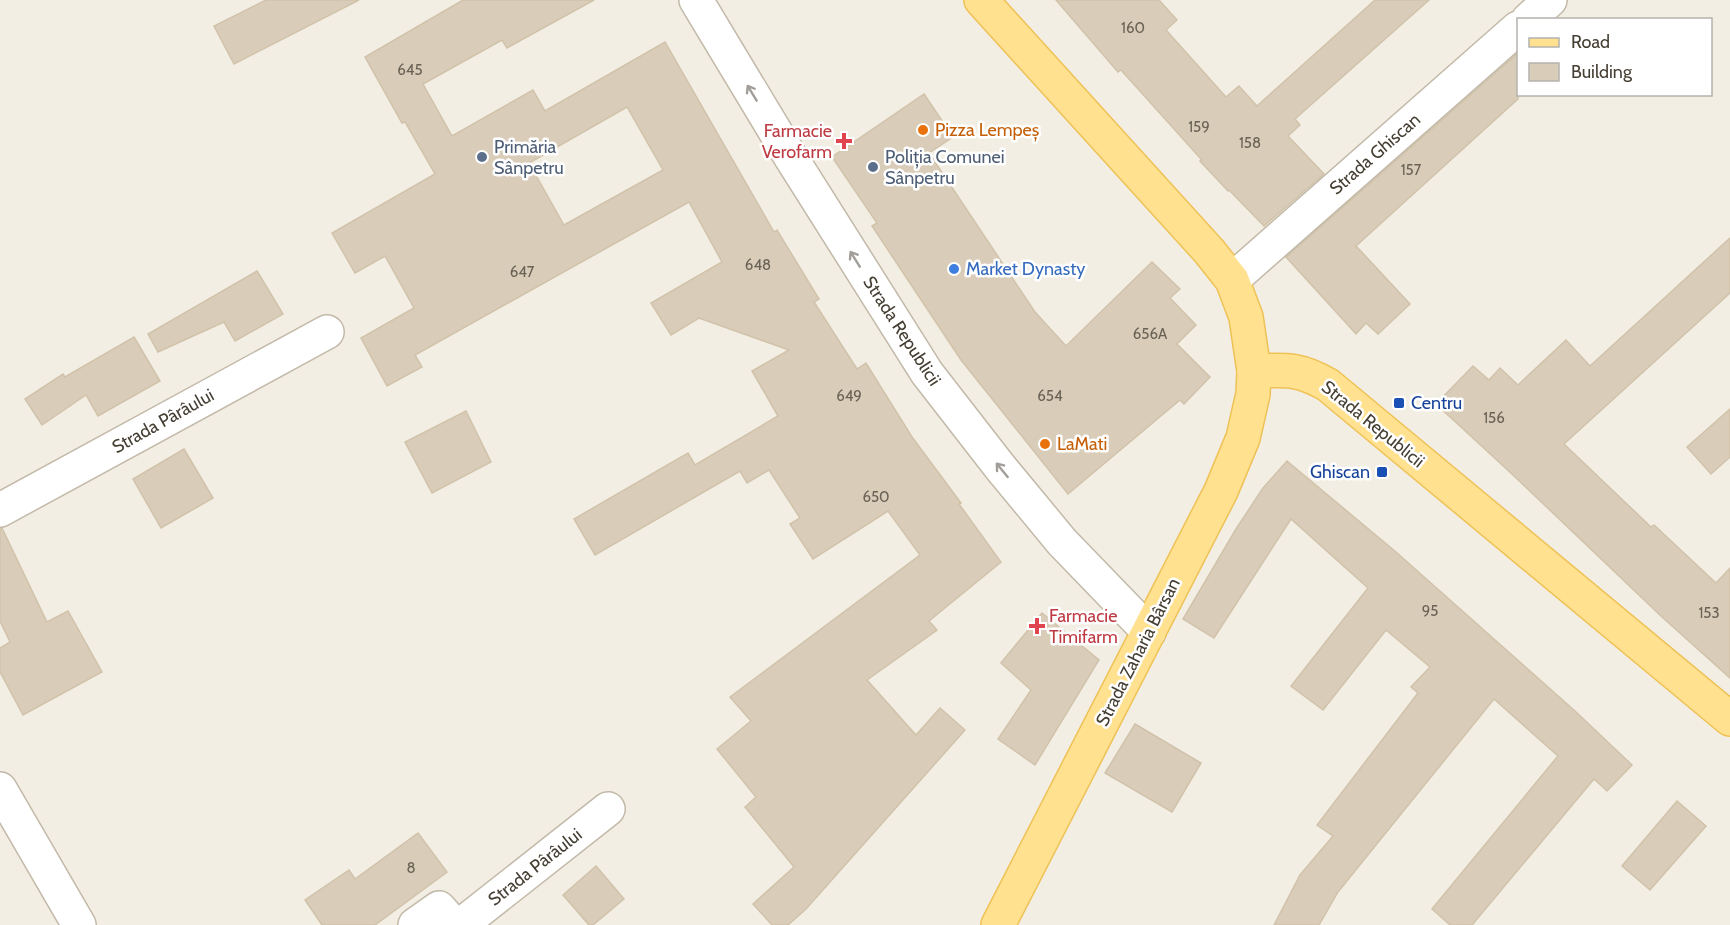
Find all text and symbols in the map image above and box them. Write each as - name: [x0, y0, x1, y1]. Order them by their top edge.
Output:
- legend: [1517, 18, 1712, 96]
- house number: 160: [1121, 19, 1145, 37]
- text: Road: [1571, 31, 1610, 53]
- house number: 645: [397, 61, 423, 79]
- text: Building: [1571, 61, 1633, 83]
- one-way arrow: [746, 85, 758, 102]
- street label: Strada Ghiscan: [1325, 109, 1425, 199]
- house number: 159: [1188, 118, 1210, 136]
- place label: Pizza Lempeș: [935, 119, 1039, 142]
- place label: Farmacie Verofarm: [762, 120, 832, 163]
- marker: Pizza Lempeș: [916, 123, 930, 137]
- marker: Farmacie Verofarm: [837, 134, 851, 148]
- house number: 158: [1239, 134, 1261, 152]
- place label: Primăria Sânpetru: [494, 136, 564, 179]
- place label: Poliția Comunei Sânpetru: [885, 146, 1005, 189]
- marker: Primăria Sânpetru: [475, 150, 489, 164]
- marker: Poliția Comunei Sânpetru: [866, 160, 880, 174]
- house number: 157: [1401, 161, 1422, 179]
- one-way arrow: [848, 251, 860, 268]
- house number: 648: [745, 256, 771, 274]
- place label: Market Dynasty: [966, 258, 1085, 280]
- marker: Market Dynasty: [947, 262, 961, 276]
- house number: 647: [510, 263, 535, 281]
- street label: Strada Republicii: [858, 272, 946, 390]
- house number: 656A: [1133, 325, 1168, 343]
- street label: Strada Republicii: [1317, 376, 1429, 472]
- street label: Strada Pârâului: [108, 384, 218, 458]
- house number: 649: [836, 387, 862, 405]
- house number: 654: [1037, 387, 1063, 405]
- place label: Centru: [1411, 392, 1462, 414]
- marker: Centru: [1392, 396, 1406, 410]
- house number: 156: [1483, 409, 1505, 427]
- place label: LaMati: [1057, 433, 1107, 455]
- marker: LaMati: [1038, 437, 1052, 451]
- place label: Ghiscan: [1310, 461, 1370, 483]
- one-way arrow: [996, 462, 1009, 478]
- marker: Ghiscan: [1375, 465, 1389, 479]
- house number: 650: [862, 488, 890, 506]
- street label: Strada Zaharia Bârsan: [1091, 574, 1185, 730]
- house number: 95: [1422, 602, 1438, 620]
- house number: 153: [1698, 604, 1720, 622]
- place label: Farmacie Timifarm: [1049, 605, 1118, 648]
- marker: Farmacie Timifarm: [1030, 619, 1044, 633]
- street label: Strada Pârâului: [484, 824, 586, 910]
- house number: 8: [406, 859, 416, 877]

